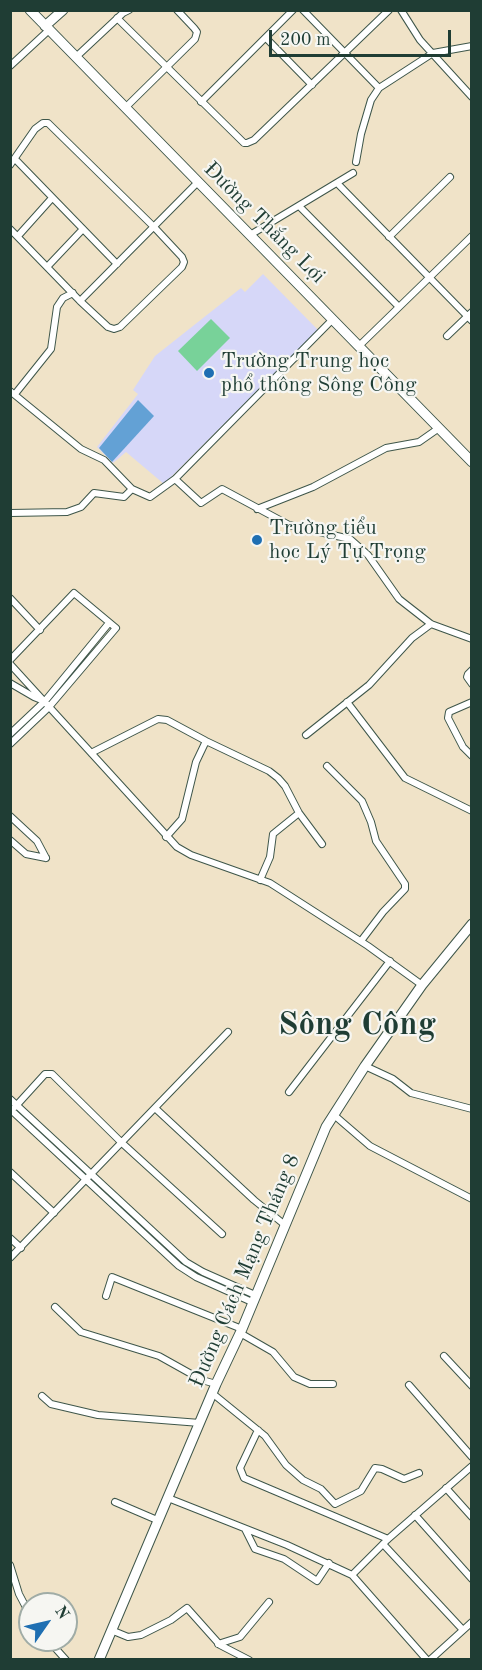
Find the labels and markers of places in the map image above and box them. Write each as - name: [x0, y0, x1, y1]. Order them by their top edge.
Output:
- place label: Trường Trung học phổ thông Sông Công: [221, 348, 417, 398]
- marker: Trường Trung học phổ thông Sông Công: [202, 366, 216, 380]
- place label: Trường tiểu học Lý Tự Trọng: [269, 515, 426, 565]
- marker: Trường tiểu học Lý Tự Trọng: [250, 533, 264, 547]

